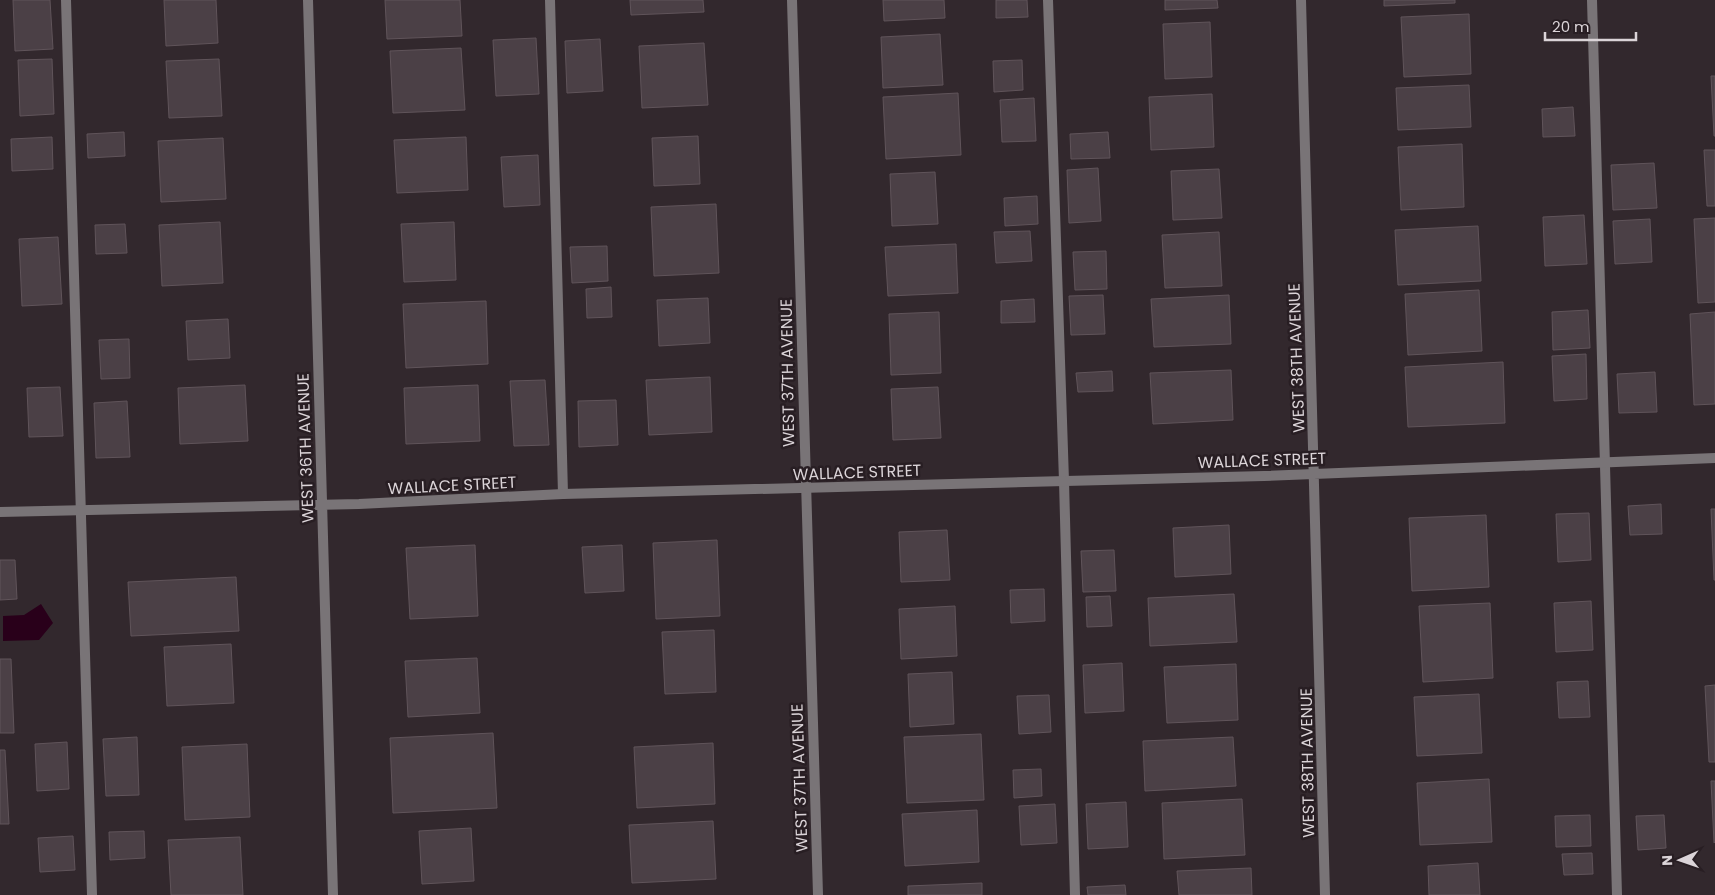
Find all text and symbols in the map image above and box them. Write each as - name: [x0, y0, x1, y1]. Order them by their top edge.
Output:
- scale bar: [1545, 10, 1636, 42]
- text: 20 m: [1552, 16, 1590, 37]
- street label: WEST 38TH AVENUE: [1282, 283, 1311, 433]
- street label: WEST 37TH AVENUE: [775, 299, 800, 447]
- street label: WEST 36TH AVENUE: [291, 373, 320, 523]
- street label: WALLACE STREET: [1197, 447, 1327, 474]
- street label: WALLACE STREET: [792, 459, 922, 486]
- street label: WALLACE STREET: [387, 471, 517, 500]
- street label: WEST 38TH AVENUE: [1295, 688, 1320, 838]
- street label: WEST 37TH AVENUE: [785, 703, 814, 853]
- north arrow: [1655, 835, 1705, 885]
- text: N: [1657, 855, 1677, 866]

